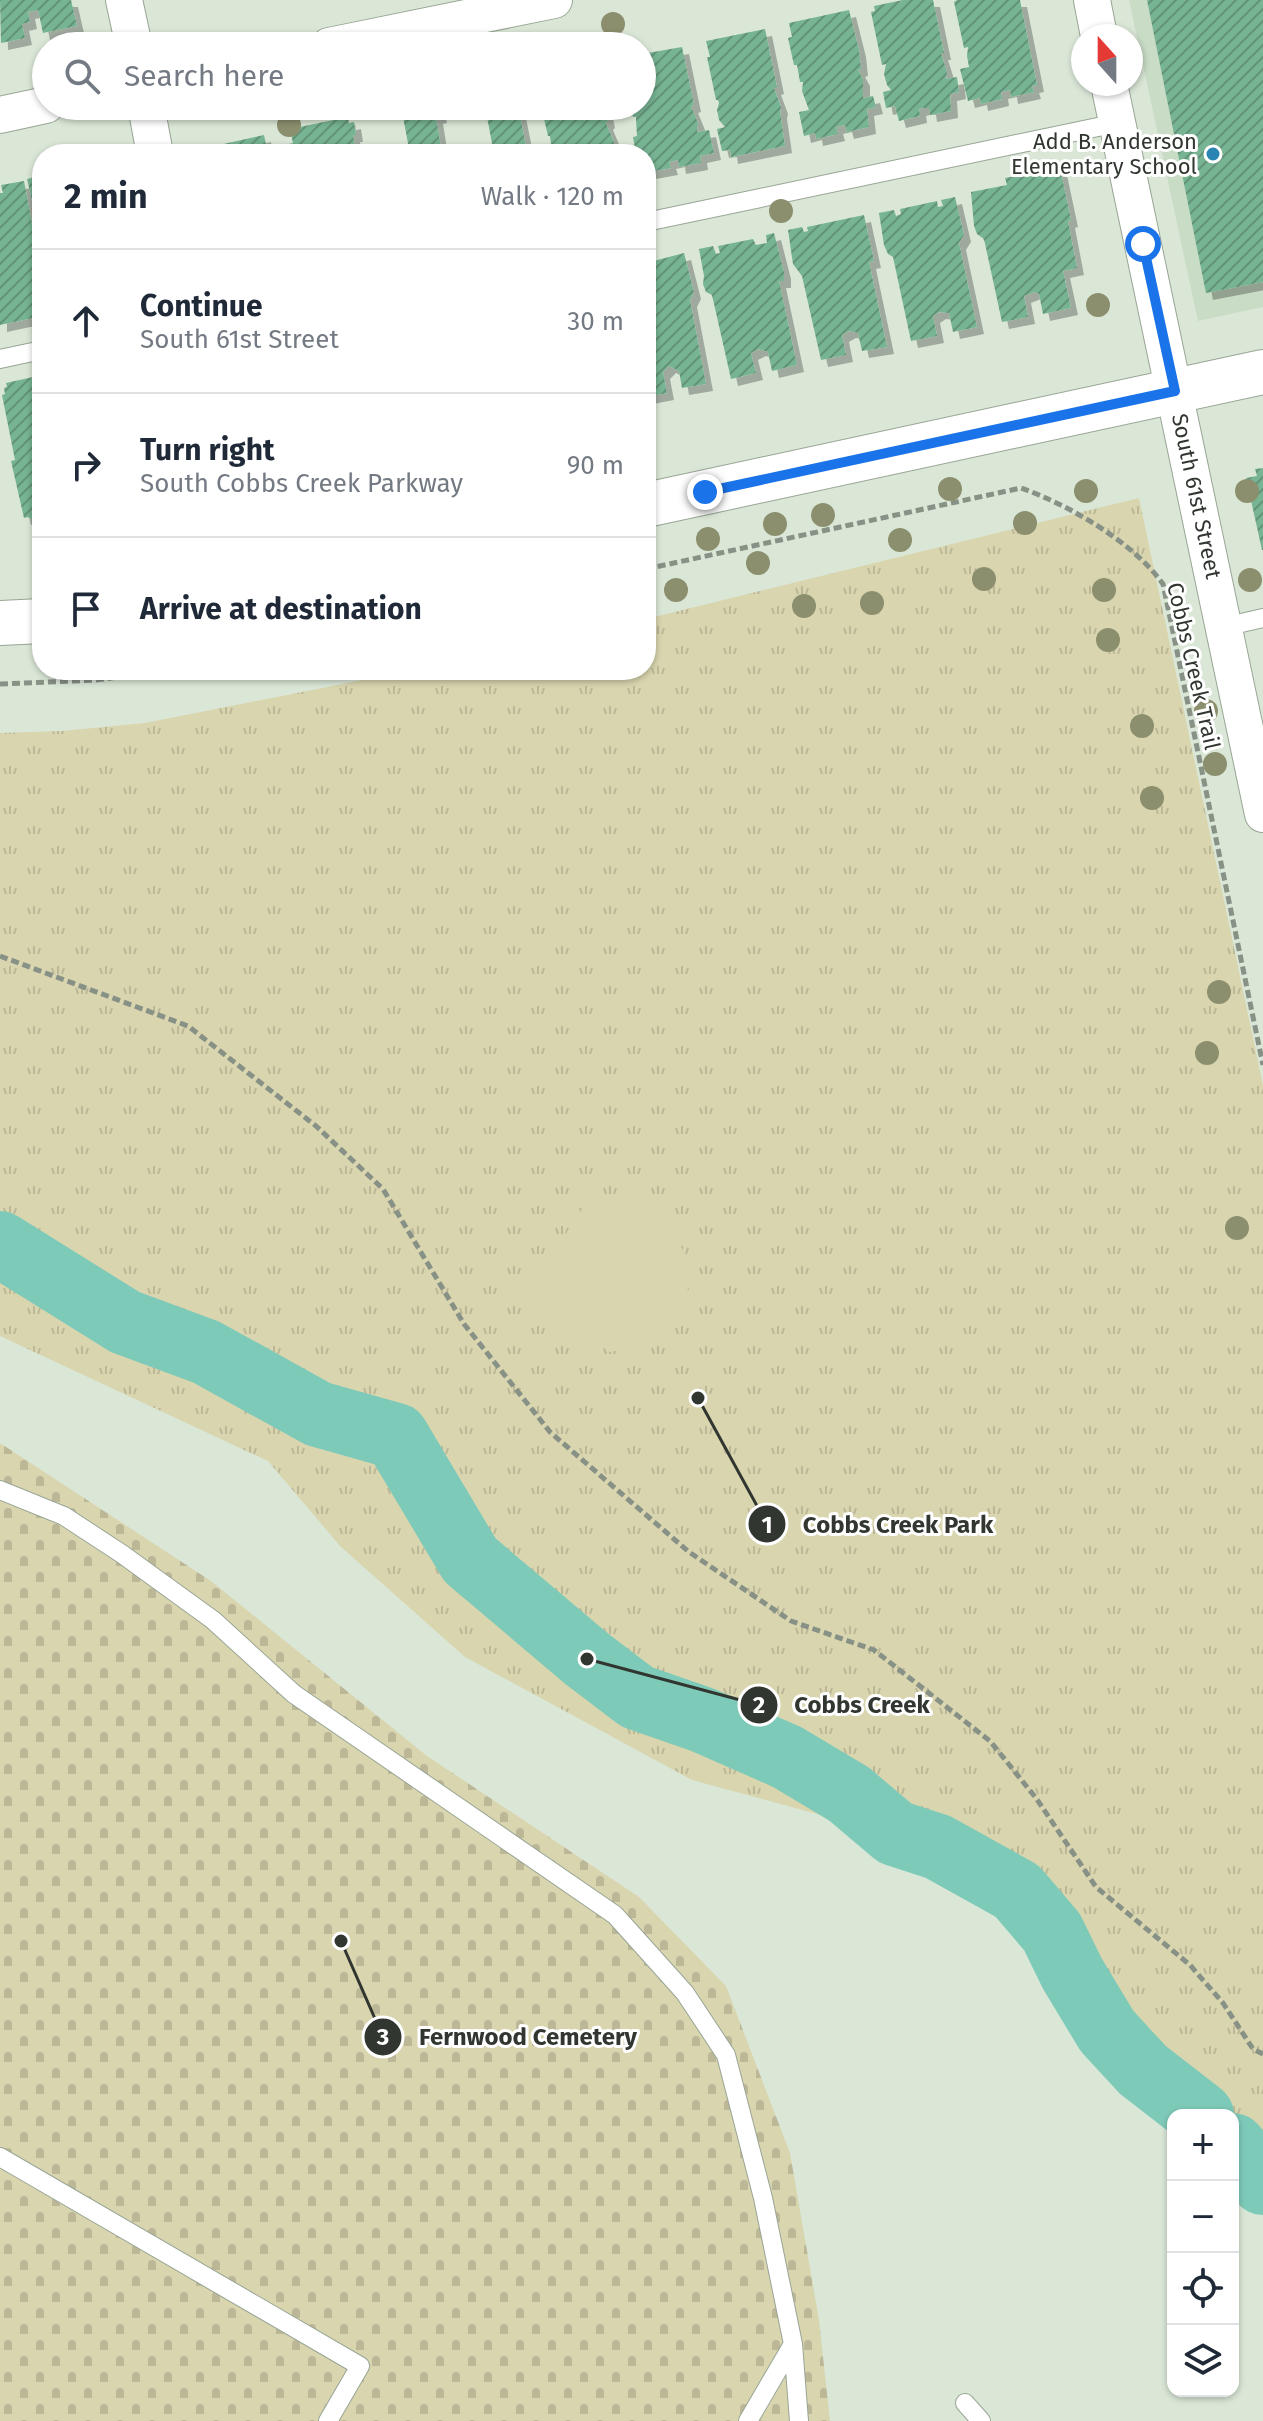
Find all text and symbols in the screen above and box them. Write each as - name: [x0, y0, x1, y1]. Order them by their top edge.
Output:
- north arrow: [1071, 24, 1143, 96]
- search box: [32, 32, 656, 120]
- icon: search: [60, 54, 104, 98]
- text: Search here: [124, 58, 284, 94]
- place label: Add B. Anderson Elementary School: [1011, 128, 1197, 180]
- marker: Add B. Anderson Elementary School: [1204, 145, 1222, 163]
- text: 2 min: [64, 176, 148, 217]
- text: Walk · 120 m: [481, 181, 624, 212]
- route start: [1125, 226, 1161, 262]
- text: Continue: [140, 288, 263, 324]
- icon: ahead: [64, 299, 108, 343]
- text: 30 m: [567, 306, 624, 337]
- text: South 61st Street: [140, 324, 339, 355]
- street label: South 61st Street: [1166, 411, 1227, 581]
- text: Turn right: [140, 432, 275, 468]
- icon: right: [64, 443, 108, 487]
- text: 90 m: [567, 450, 624, 481]
- text: South Cobbs Creek Parkway: [140, 468, 463, 499]
- route end: [687, 474, 723, 510]
- street label: Cobbs Creek Trail: [1161, 580, 1226, 752]
- icon: arrive: [64, 587, 108, 631]
- text: Arrive at destination: [140, 591, 422, 627]
- callout: Cobbs Creek Park: [747, 1500, 1010, 1548]
- text: 1: [761, 1511, 773, 1539]
- text: Cobbs Creek Park: [803, 1511, 994, 1539]
- callout: Cobbs Creek: [739, 1681, 946, 1729]
- text: 2: [753, 1691, 765, 1719]
- text: Cobbs Creek: [794, 1691, 930, 1719]
- callout: Fernwood Cemetery: [363, 2013, 653, 2061]
- text: 3: [376, 2023, 389, 2051]
- text: Fernwood Cemetery: [419, 2023, 638, 2051]
- map controls: [1167, 2109, 1239, 2397]
- button: +: [1167, 2109, 1239, 2181]
- button: −: [1167, 2181, 1239, 2253]
- button: locate: [1167, 2253, 1239, 2325]
- button: layers: [1167, 2325, 1239, 2397]

